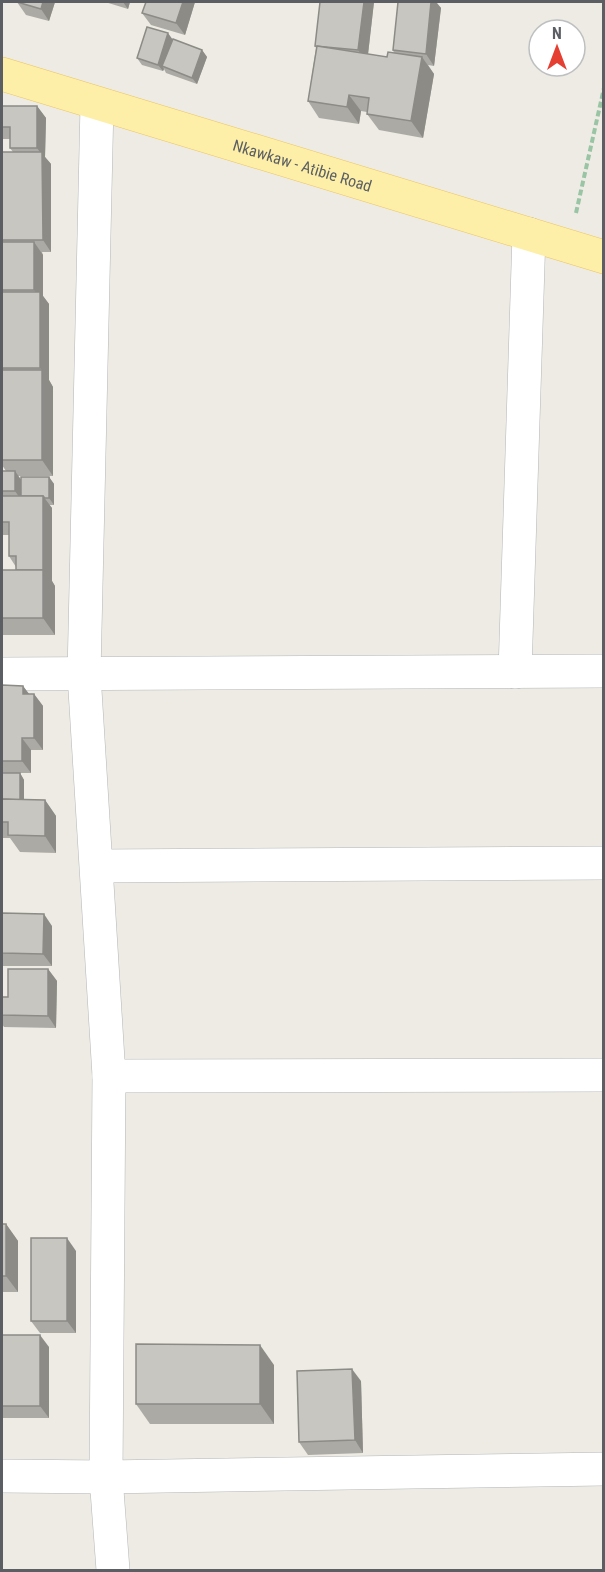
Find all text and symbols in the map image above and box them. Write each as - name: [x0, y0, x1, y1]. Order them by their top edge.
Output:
- north arrow: [527, 18, 587, 78]
- text: N: [552, 24, 562, 43]
- street label: Nkawkaw - Atibie Road: [231, 135, 374, 195]

